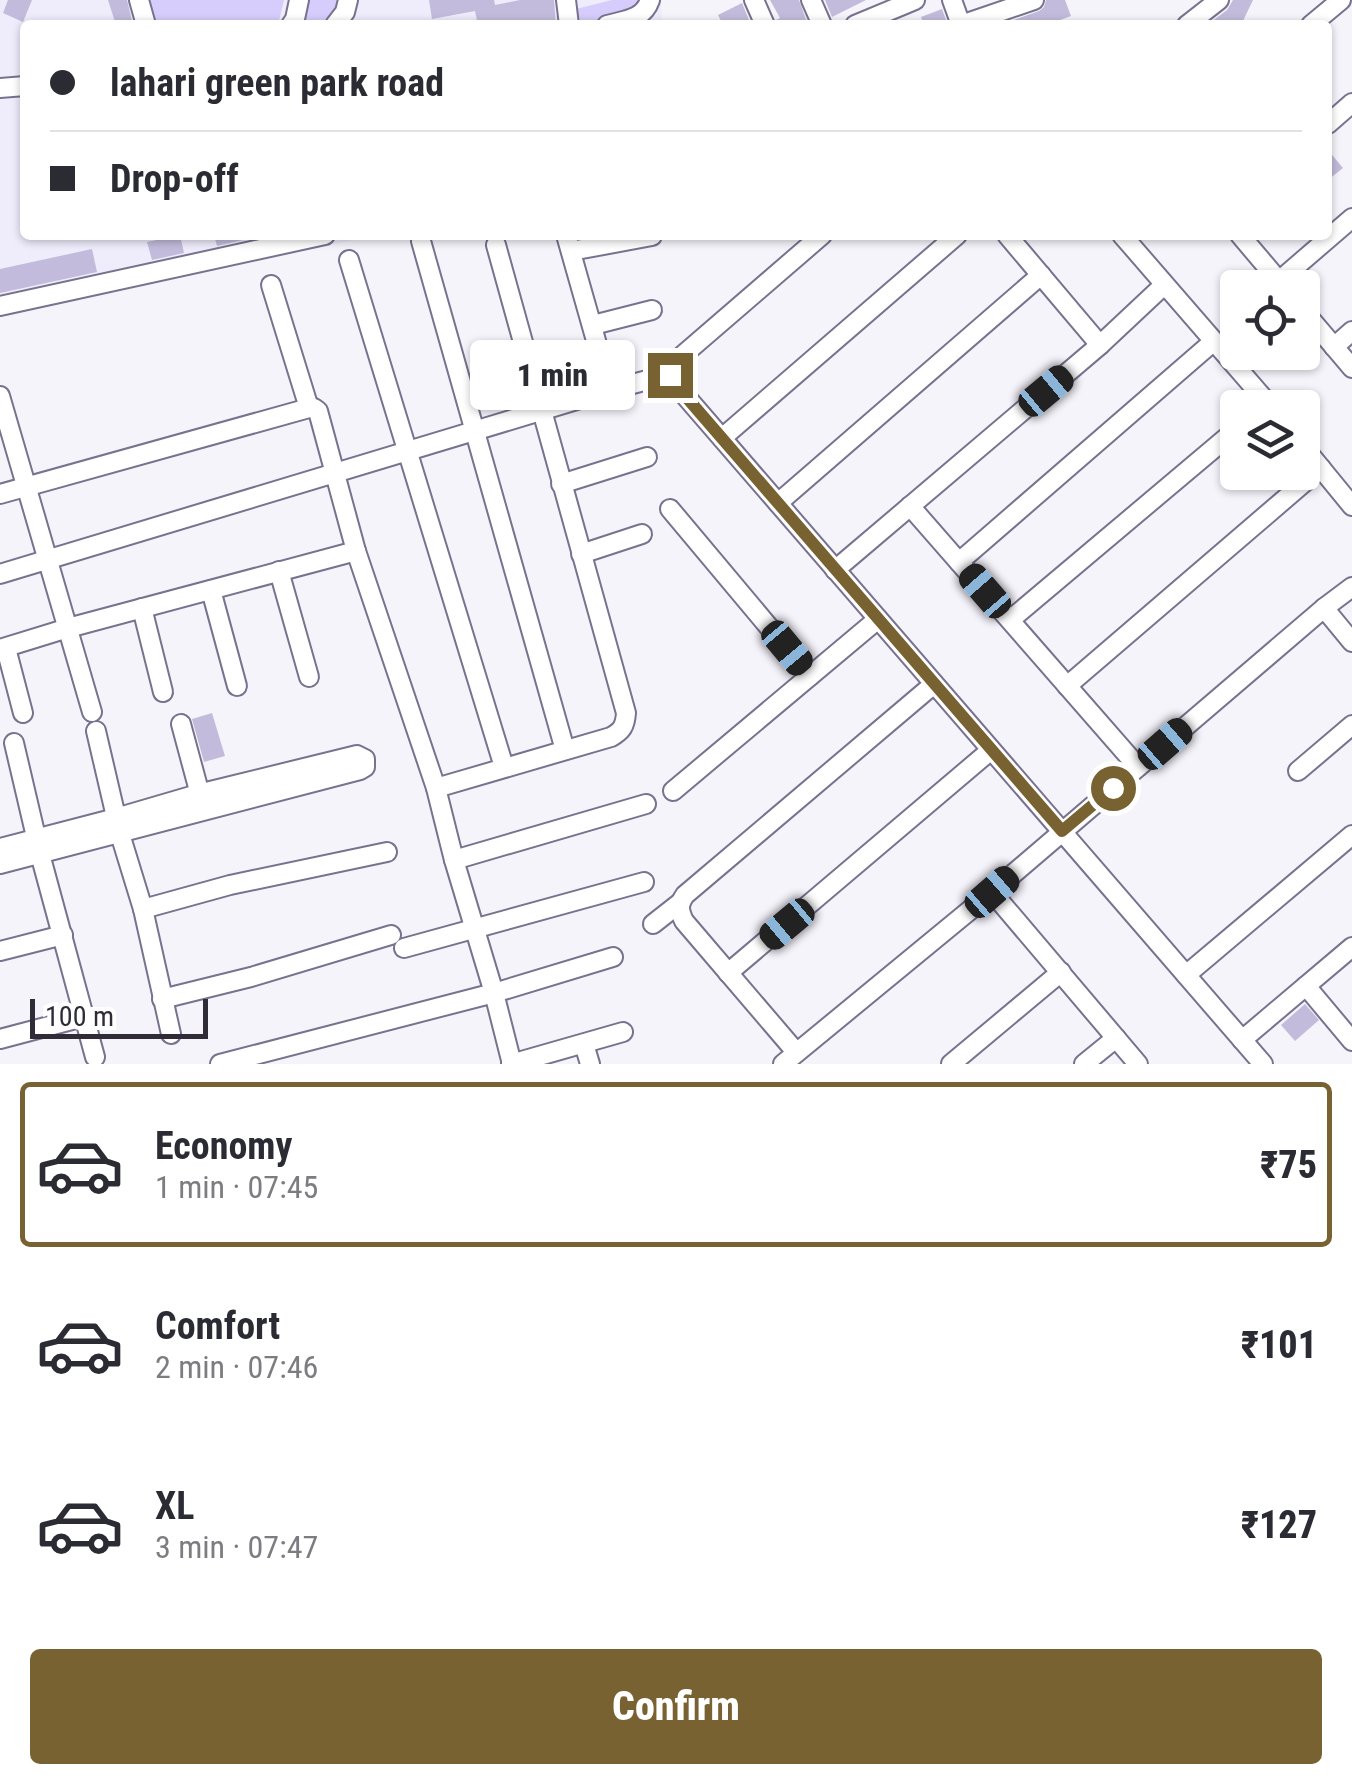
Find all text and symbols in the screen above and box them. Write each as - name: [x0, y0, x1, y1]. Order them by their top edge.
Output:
- text: lahari green park road: [110, 61, 444, 105]
- text: Drop-off: [110, 157, 239, 201]
- map controls: [1220, 270, 1320, 490]
- button: locate: [1220, 270, 1320, 370]
- callout: 1 min: [470, 340, 635, 410]
- route end: [648, 353, 693, 398]
- text: 1 min: [517, 356, 588, 394]
- car: [1013, 360, 1079, 422]
- button: layers: [1220, 390, 1320, 490]
- car: [954, 559, 1016, 623]
- car: [756, 615, 818, 681]
- car: [1133, 713, 1197, 775]
- route start: [1091, 766, 1136, 811]
- car: [960, 861, 1024, 923]
- car: [754, 893, 820, 955]
- scale bar: [30, 994, 208, 1038]
- text: 100 m: [45, 1000, 114, 1033]
- icon: car: [35, 1120, 125, 1210]
- text: Economy: [155, 1124, 292, 1168]
- text: ₹75: [1260, 1143, 1317, 1187]
- text: 1 min · 07:45: [155, 1168, 318, 1206]
- icon: car: [35, 1300, 125, 1390]
- text: Comfort: [155, 1304, 280, 1348]
- text: ₹101: [1241, 1323, 1317, 1367]
- text: 2 min · 07:46: [155, 1348, 318, 1386]
- icon: car: [35, 1480, 125, 1570]
- text: XL: [155, 1484, 194, 1528]
- text: ₹127: [1241, 1503, 1317, 1547]
- text: 3 min · 07:47: [155, 1528, 318, 1566]
- button: Confirm: [30, 1649, 1322, 1764]

